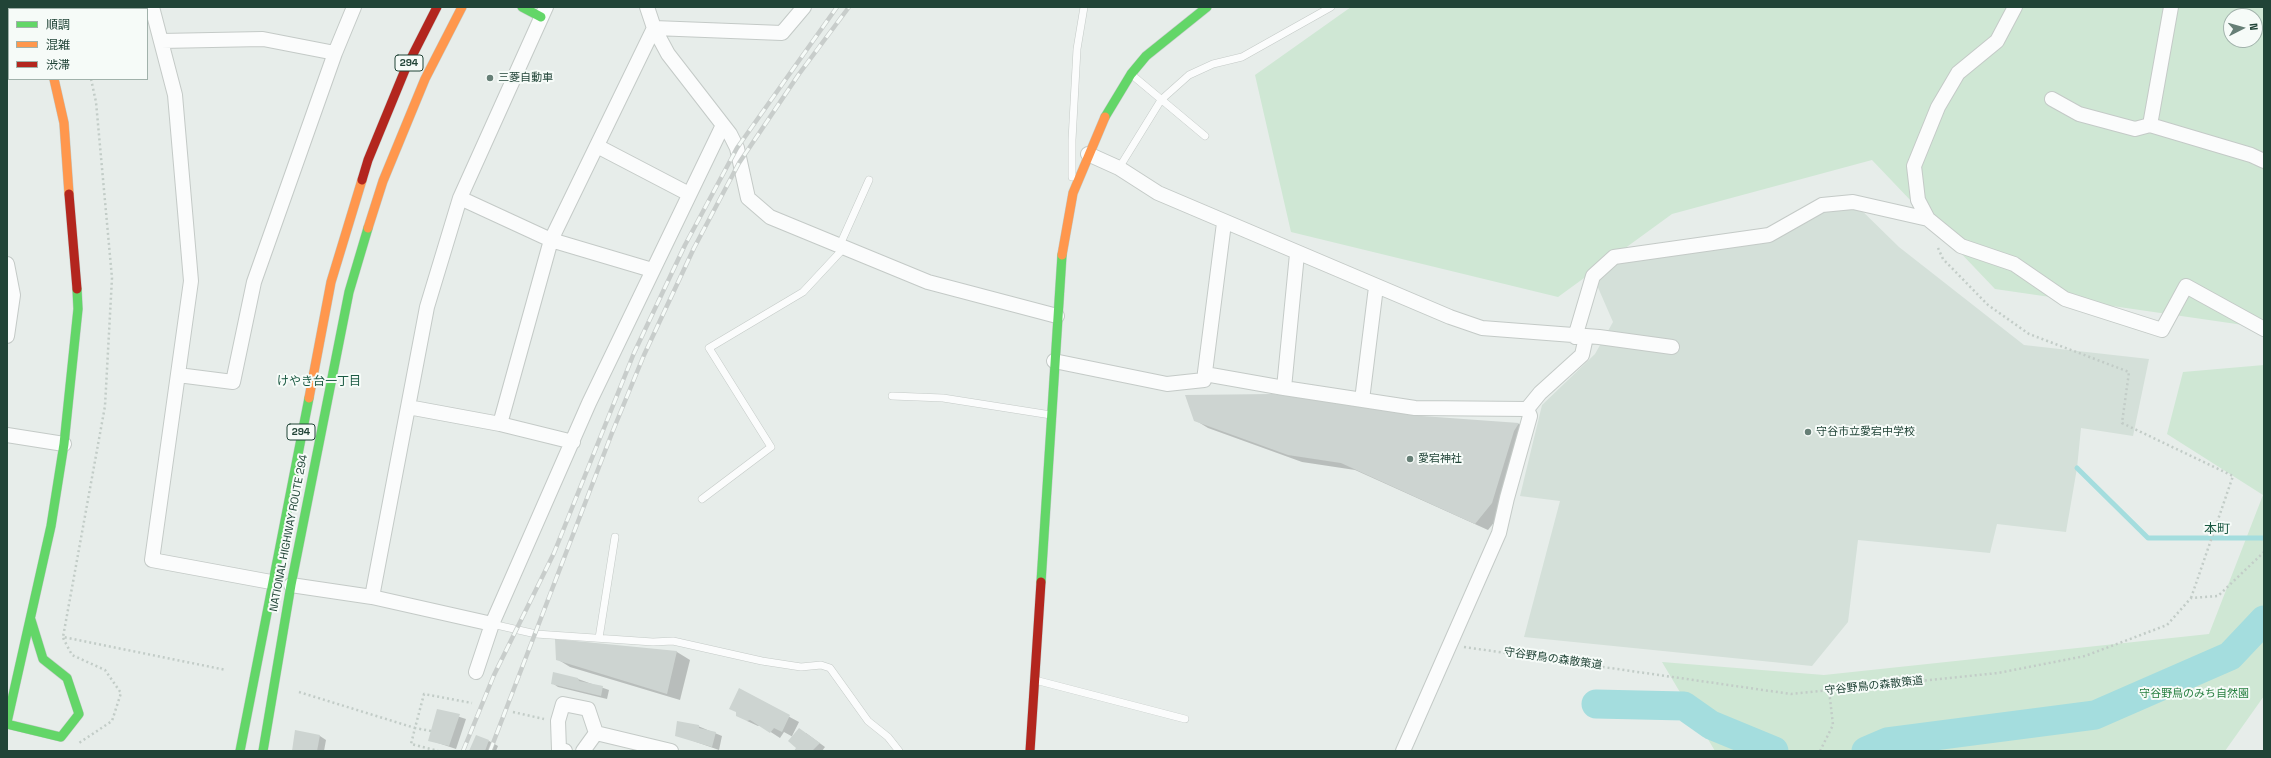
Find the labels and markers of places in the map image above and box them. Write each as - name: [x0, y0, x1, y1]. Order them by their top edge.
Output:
- place label: 三菱自動車: [498, 71, 553, 85]
- marker: 三菱自動車: [485, 73, 495, 83]
- place label: 守谷市立愛宕中学校: [1816, 425, 1915, 439]
- marker: 守谷市立愛宕中学校: [1803, 427, 1813, 437]
- place label: 愛宕神社: [1418, 452, 1462, 466]
- marker: 愛宕神社: [1405, 454, 1415, 464]

